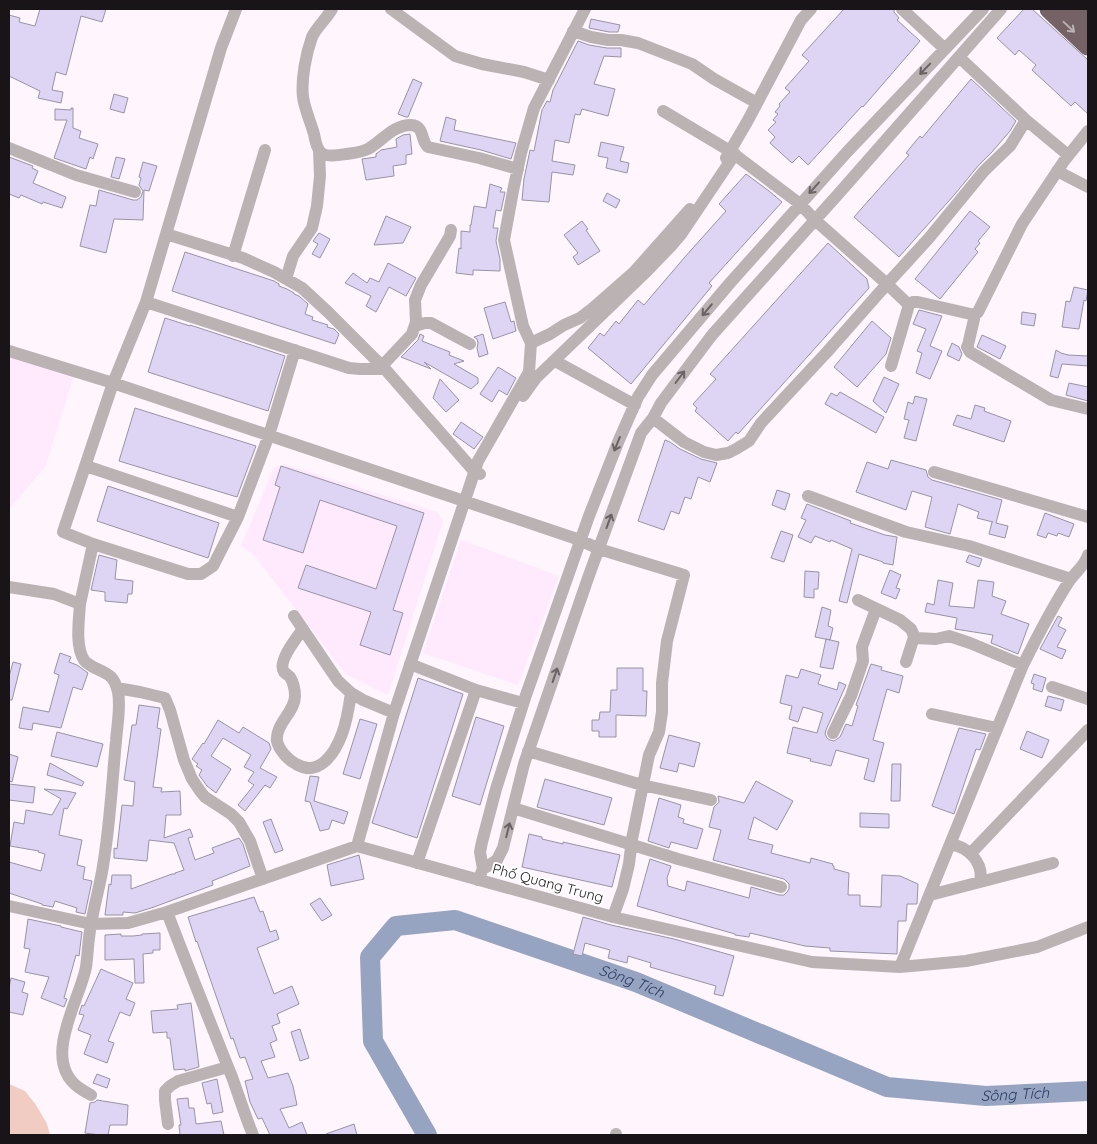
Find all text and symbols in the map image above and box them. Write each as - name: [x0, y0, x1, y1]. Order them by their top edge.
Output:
- one-way arrow: [1062, 21, 1075, 33]
- one-way arrow: [920, 63, 932, 75]
- one-way arrow: [809, 181, 820, 194]
- one-way arrow: [701, 303, 712, 316]
- one-way arrow: [675, 370, 685, 384]
- one-way arrow: [612, 436, 622, 451]
- one-way arrow: [605, 514, 614, 530]
- one-way arrow: [551, 667, 561, 683]
- one-way arrow: [504, 823, 513, 839]
- street label: Phố Quang Trung: [490, 860, 606, 906]
- water label: Sông Tích: [596, 960, 668, 1002]
- water label: Sông Tích: [980, 1083, 1050, 1105]

